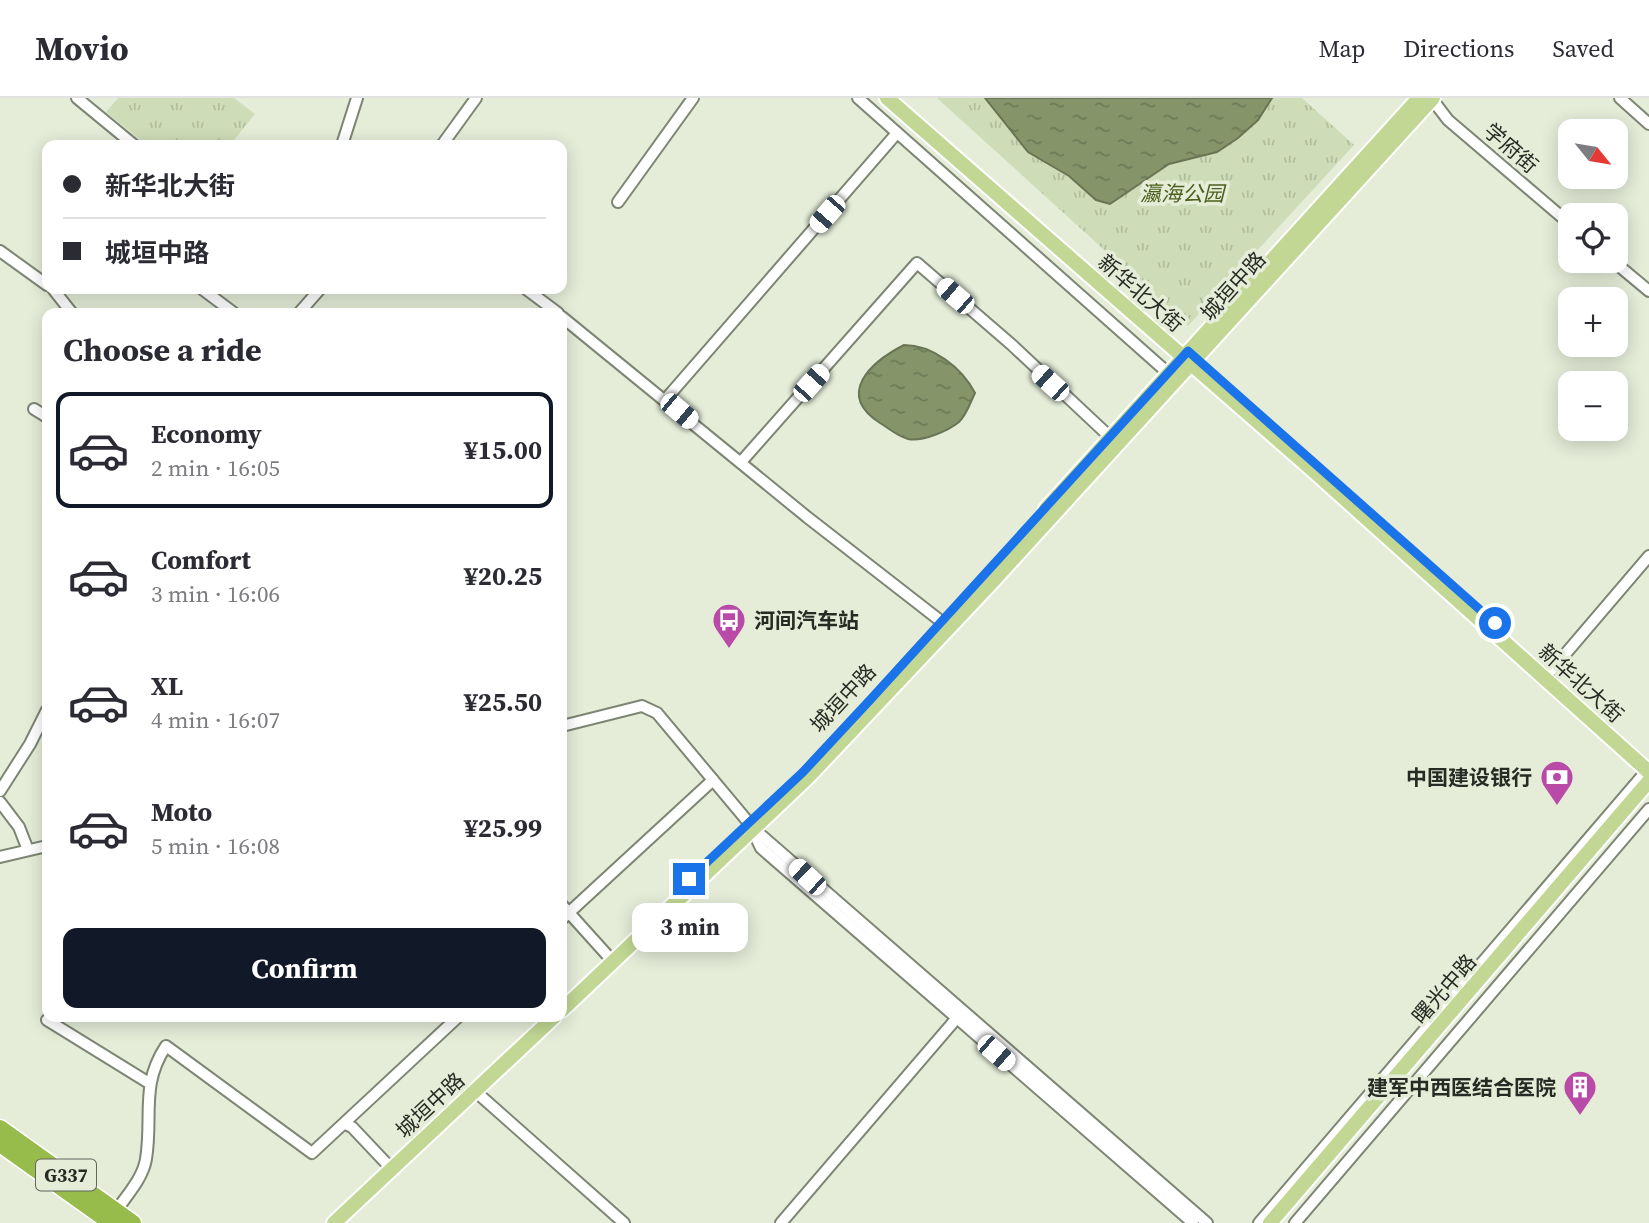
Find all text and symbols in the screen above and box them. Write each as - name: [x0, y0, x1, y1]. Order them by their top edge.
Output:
- text: Movio: [35, 26, 129, 71]
- text: Map: [1318, 32, 1365, 65]
- text: Directions: [1403, 32, 1514, 65]
- text: Saved: [1552, 32, 1614, 65]
- street label: 学府街: [1478, 116, 1544, 180]
- north arrow: [1558, 119, 1628, 189]
- map controls: [1558, 119, 1628, 441]
- text: 新华北大街: [105, 168, 235, 204]
- park label: 瀛海公园: [1140, 179, 1227, 208]
- car: [806, 191, 849, 237]
- button: locate: [1558, 203, 1628, 273]
- text: 城垣中路: [105, 235, 209, 271]
- street label: 城垣中路: [1194, 245, 1272, 327]
- street label: 新华北大街: [1092, 248, 1190, 338]
- car: [933, 274, 978, 318]
- button: +: [1558, 287, 1628, 357]
- text: Choose a ride: [63, 328, 262, 372]
- car: [790, 360, 833, 406]
- car: [1028, 361, 1073, 405]
- button: −: [1558, 371, 1628, 441]
- car: [657, 389, 702, 433]
- text: Economy: [151, 416, 262, 452]
- icon: car: [67, 419, 130, 482]
- text: ¥15.00: [464, 432, 542, 468]
- text: 2 min · 16:05: [151, 452, 280, 484]
- text: Comfort: [151, 542, 251, 578]
- icon: car: [67, 545, 130, 608]
- text: ¥20.25: [464, 558, 542, 594]
- text: 3 min · 16:06: [151, 578, 280, 610]
- bus stop icon: 河间汽车站: [710, 601, 748, 650]
- place label: 河间汽车站: [754, 606, 859, 635]
- route start: [1479, 607, 1511, 639]
- street label: 新华北大街: [1532, 637, 1630, 729]
- street label: 城垣中路: [804, 657, 882, 739]
- text: XL: [151, 668, 183, 704]
- icon: car: [67, 671, 130, 734]
- text: ¥25.50: [464, 684, 542, 720]
- text: 4 min · 16:07: [151, 704, 280, 736]
- bank icon: 中国建设银行: [1538, 758, 1576, 807]
- place label: 中国建设银行: [1406, 763, 1532, 792]
- text: Moto: [151, 794, 212, 830]
- icon: car: [67, 797, 130, 860]
- text: ¥25.99: [464, 810, 542, 846]
- text: 5 min · 16:08: [151, 830, 280, 862]
- car: [785, 855, 830, 899]
- route end: [673, 863, 705, 895]
- callout: 3 min: [631, 904, 747, 952]
- text: 3 min: [660, 911, 720, 943]
- button: Confirm: [63, 928, 546, 1008]
- street label: 曙光中路: [1406, 948, 1482, 1030]
- car: [974, 1031, 1019, 1075]
- street label: 城垣中路: [389, 1066, 471, 1144]
- building icon: 建军中西医结合医院: [1561, 1068, 1599, 1117]
- place label: 建军中西医结合医院: [1367, 1073, 1556, 1102]
- road number: G337: [36, 1160, 96, 1190]

